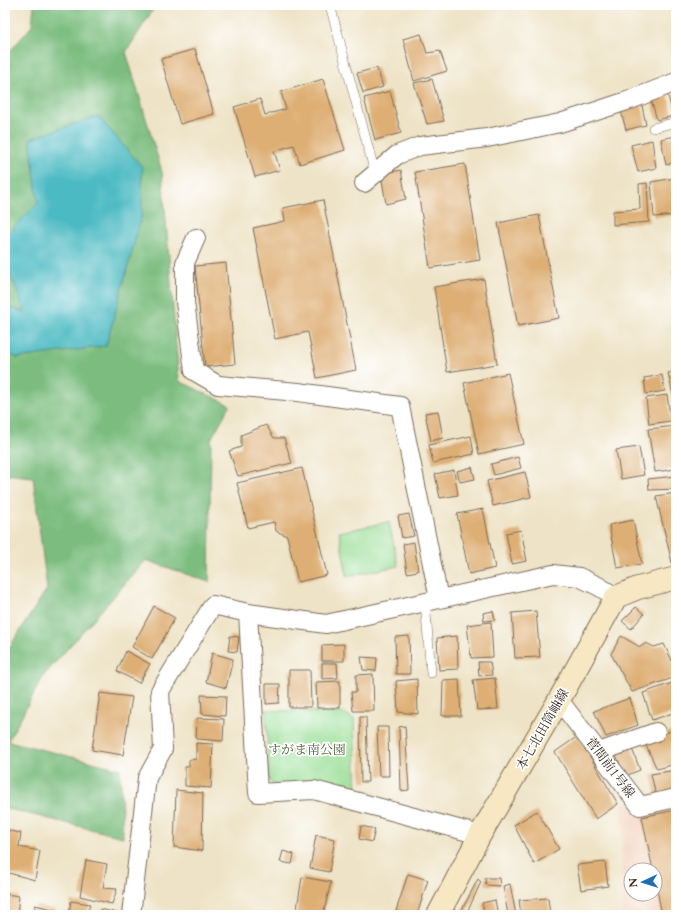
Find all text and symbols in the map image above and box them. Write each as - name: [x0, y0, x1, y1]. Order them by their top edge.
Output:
- street label: 本七北田筒岫線: [512, 686, 573, 773]
- street label: 菅間前1号線: [581, 734, 639, 802]
- park label: すがま南公園: [268, 741, 346, 759]
- north arrow: [623, 862, 663, 902]
- text: N: [626, 877, 641, 888]

